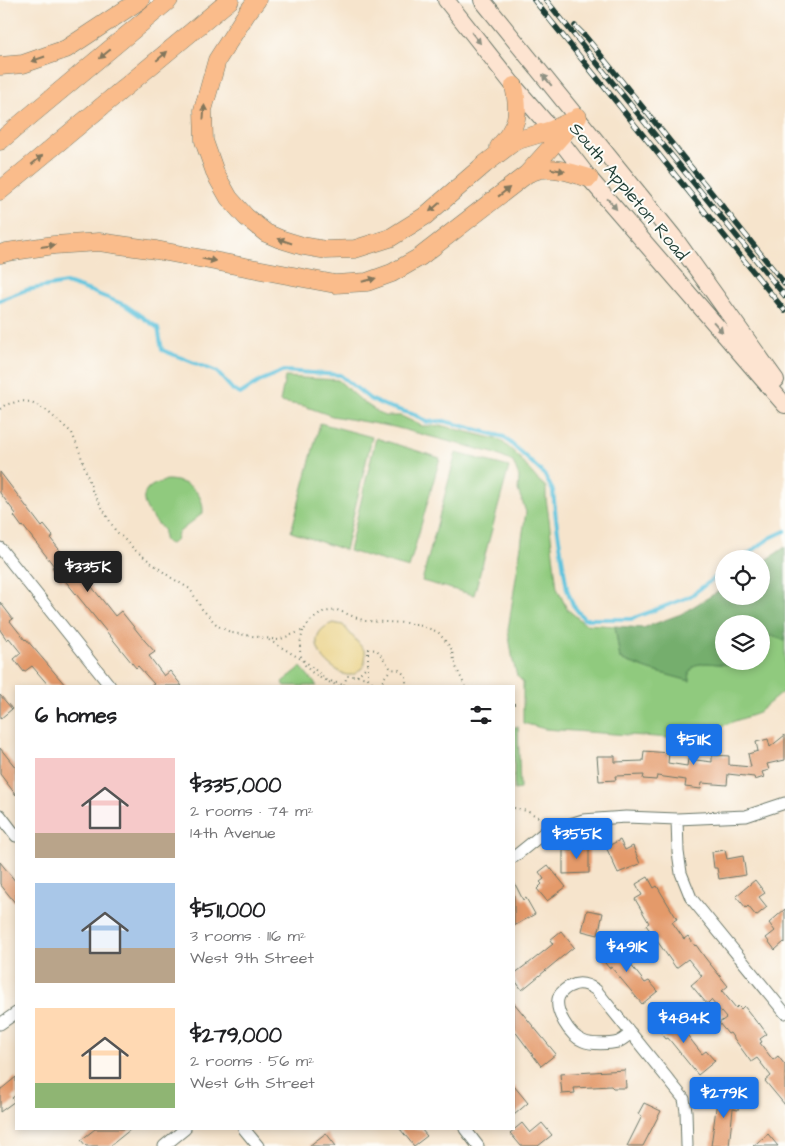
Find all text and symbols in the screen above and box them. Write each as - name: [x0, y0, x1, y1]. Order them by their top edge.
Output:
- one-way arrow: [471, 31, 481, 45]
- one-way arrow: [99, 48, 112, 59]
- one-way arrow: [156, 51, 169, 62]
- one-way arrow: [30, 55, 45, 63]
- one-way arrow: [542, 73, 553, 86]
- one-way arrow: [200, 104, 208, 120]
- street label: South Appleton Road: [563, 117, 694, 266]
- one-way arrow: [31, 155, 44, 166]
- one-way arrow: [550, 166, 566, 174]
- one-way arrow: [497, 187, 510, 198]
- one-way arrow: [606, 197, 617, 210]
- one-way arrow: [429, 202, 442, 213]
- one-way arrow: [277, 236, 292, 244]
- one-way arrow: [40, 241, 56, 249]
- one-way arrow: [201, 256, 216, 264]
- one-way arrow: [361, 276, 376, 284]
- one-way arrow: [712, 320, 724, 332]
- pin: $335K: [53, 550, 123, 593]
- map controls: [715, 550, 770, 670]
- button: locate: [715, 550, 770, 605]
- text: $335K: [65, 556, 111, 578]
- button: layers: [715, 615, 770, 670]
- text: 6 homes: [35, 701, 117, 730]
- icon: filters: [467, 701, 495, 729]
- pin: $511K: [659, 724, 729, 766]
- text: $511K: [677, 729, 711, 751]
- text: $335,000: [190, 771, 281, 800]
- icon: home: [75, 778, 135, 838]
- text: 2 rooms · 74 m²: [190, 800, 314, 822]
- pin: $355K: [542, 818, 612, 860]
- text: 14th Avenue: [190, 822, 276, 844]
- text: $355K: [552, 823, 602, 845]
- text: $511,000: [190, 896, 265, 925]
- icon: home: [75, 903, 135, 963]
- text: 3 rooms · 116 m²: [190, 925, 306, 947]
- pin: $491K: [592, 930, 662, 973]
- text: $491K: [607, 936, 647, 958]
- text: West 9th Street: [190, 947, 314, 969]
- pin: $484K: [649, 1002, 719, 1044]
- text: $484K: [659, 1007, 709, 1029]
- text: $279,000: [190, 1021, 282, 1050]
- icon: home: [75, 1028, 135, 1088]
- text: 2 rooms · 56 m²: [190, 1050, 314, 1072]
- text: West 6th Street: [190, 1072, 315, 1094]
- pin: $279K: [689, 1076, 759, 1119]
- text: $279K: [701, 1082, 747, 1104]

